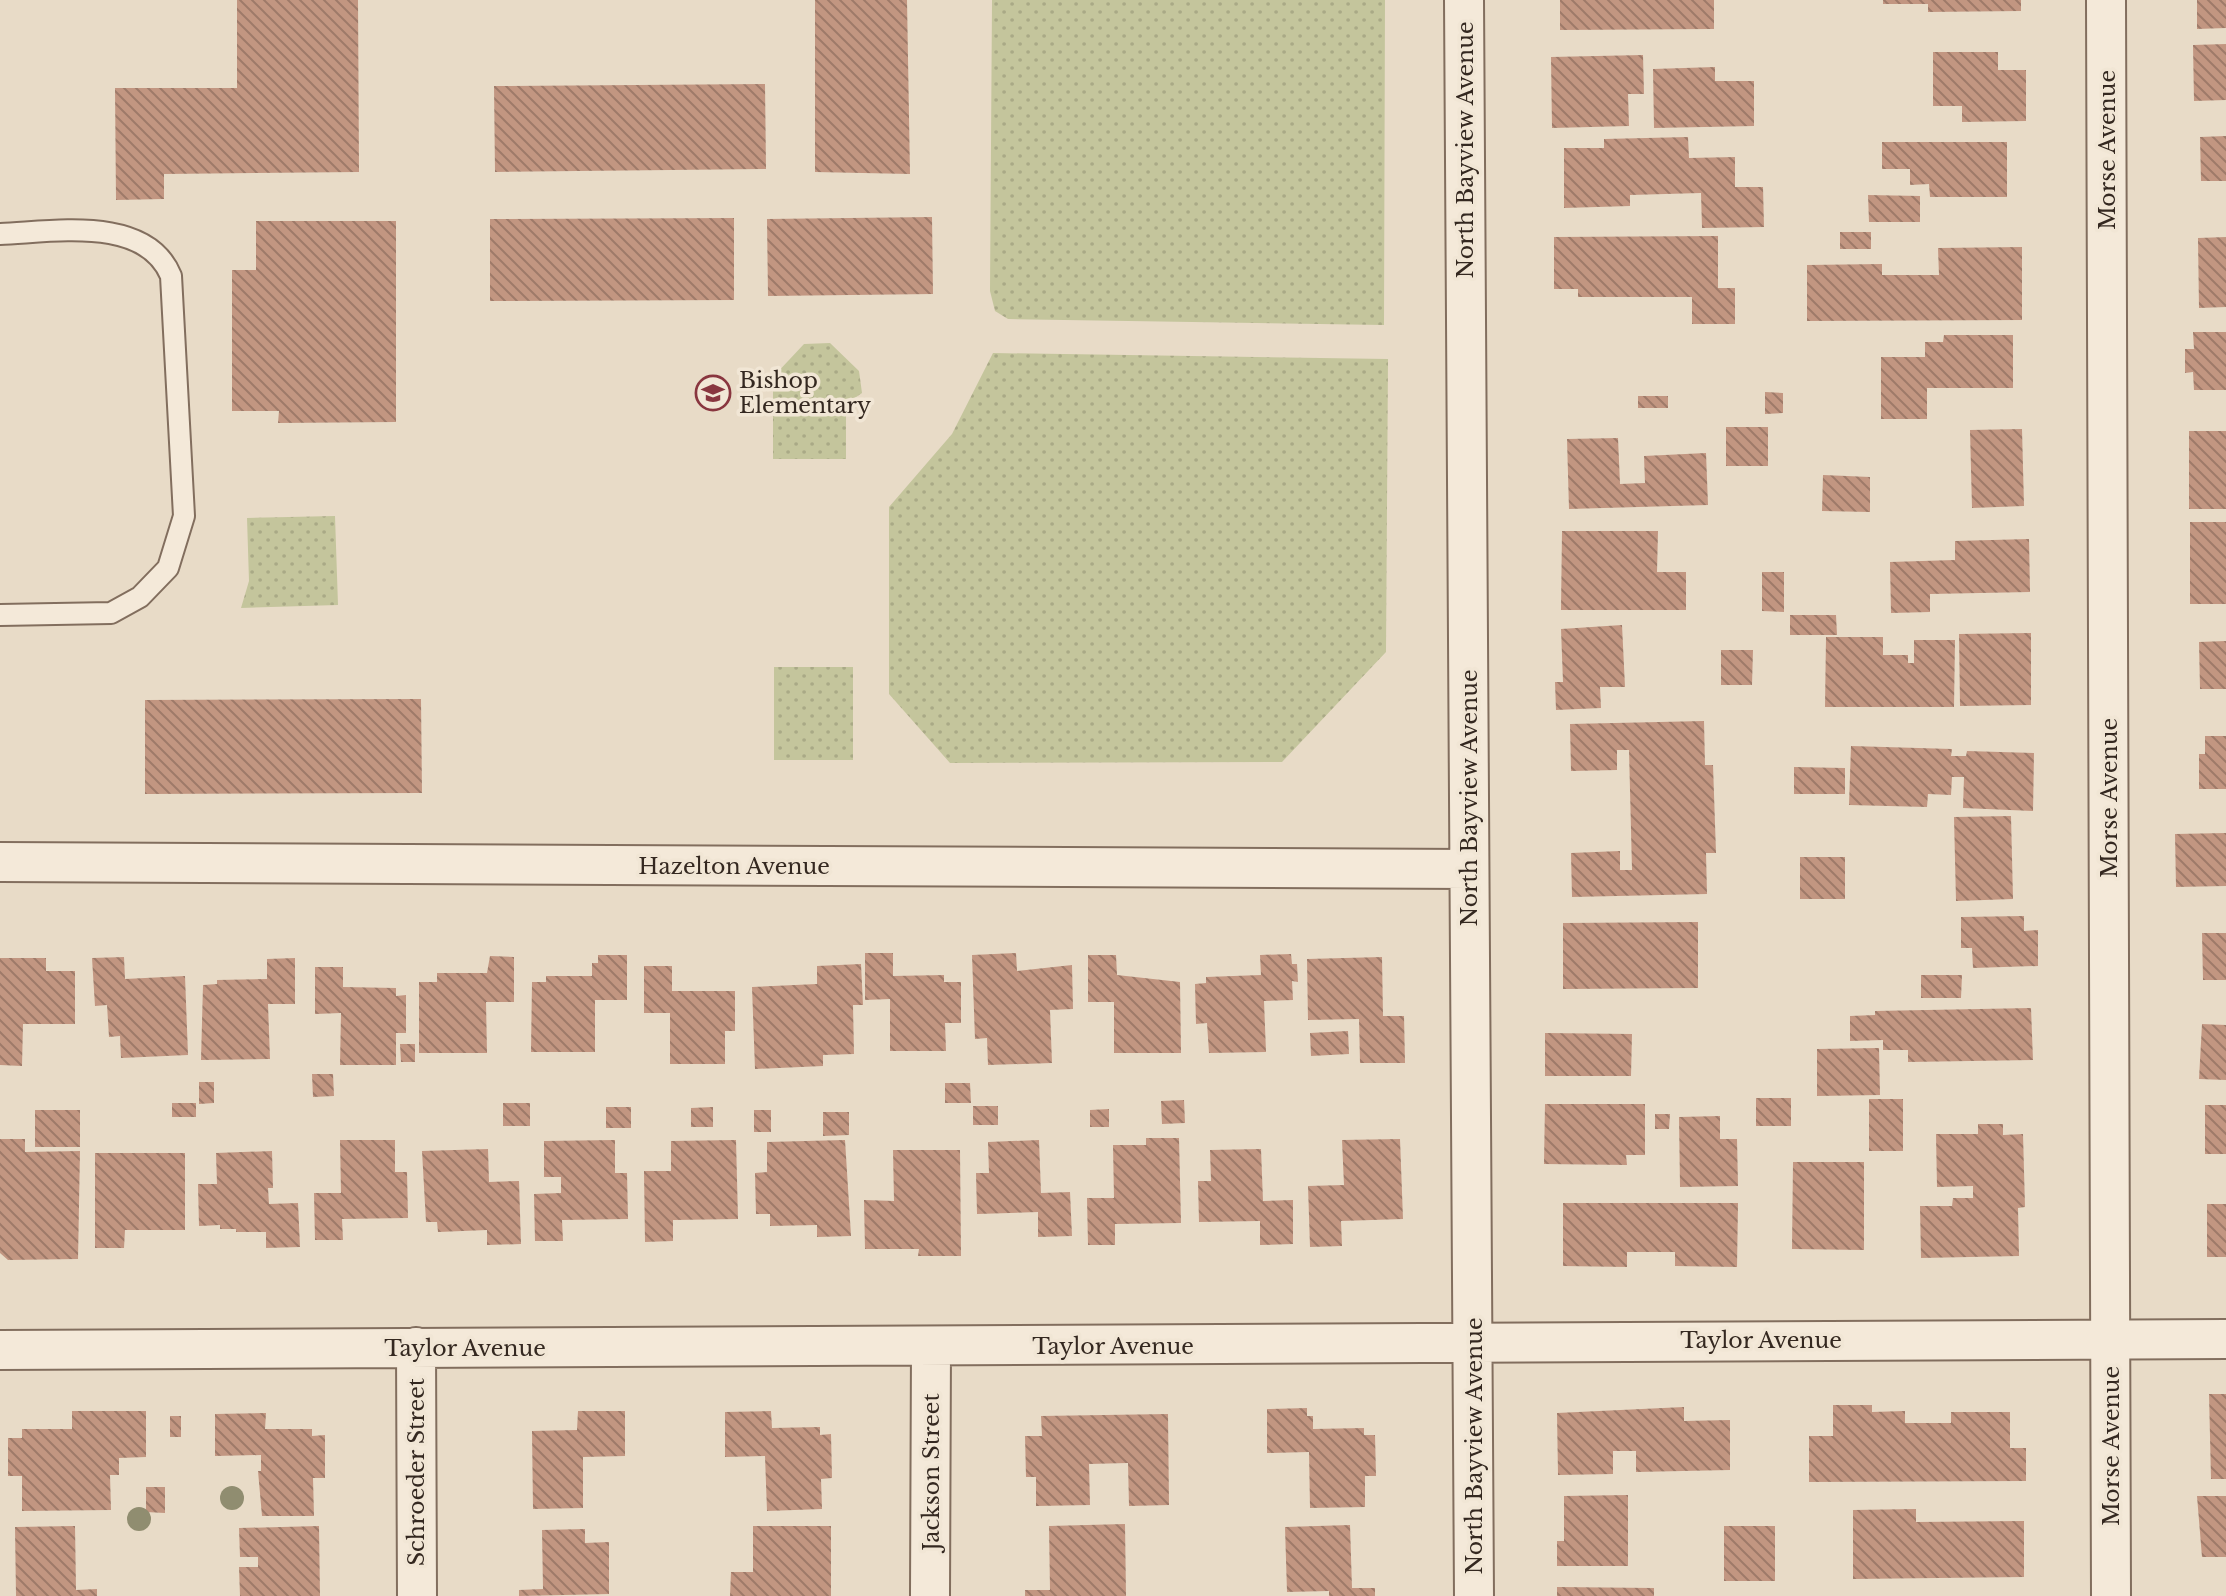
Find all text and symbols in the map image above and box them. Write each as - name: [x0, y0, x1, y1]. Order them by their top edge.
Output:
- street label: North Bayview Avenue: [1452, 21, 1479, 279]
- street label: Morse Avenue: [2094, 70, 2121, 230]
- place label: Bishop Elementary: [739, 367, 871, 419]
- school or university icon: Bishop Elementary: [694, 374, 732, 412]
- street label: North Bayview Avenue: [1456, 669, 1483, 927]
- street label: Morse Avenue: [2096, 718, 2123, 878]
- street label: Hazelton Avenue: [638, 853, 830, 880]
- street label: North Bayview Avenue: [1461, 1317, 1488, 1575]
- street label: Taylor Avenue: [1680, 1327, 1842, 1354]
- street label: Taylor Avenue: [1032, 1333, 1194, 1360]
- street label: Taylor Avenue: [384, 1335, 546, 1362]
- street label: Morse Avenue: [2098, 1366, 2125, 1526]
- street label: Schroeder Street: [403, 1377, 430, 1566]
- street label: Jackson Street: [918, 1393, 945, 1554]

